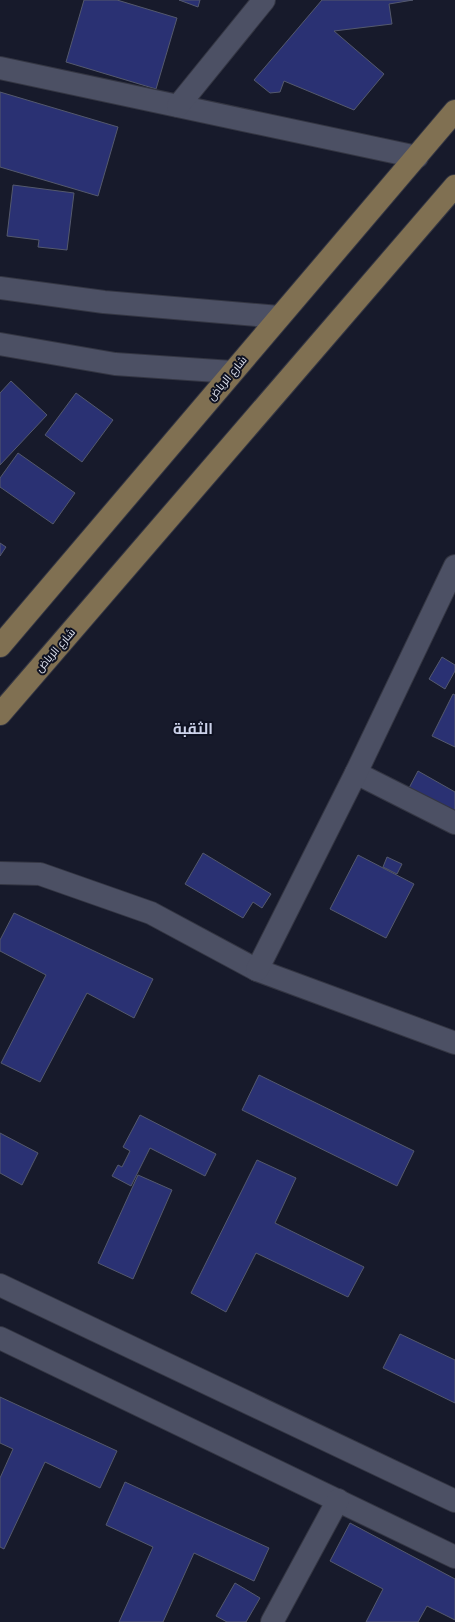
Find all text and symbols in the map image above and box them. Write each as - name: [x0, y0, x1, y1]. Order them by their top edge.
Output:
- street label: شارع الرياض: [204, 353, 250, 404]
- street label: شارع الرياض: [32, 625, 79, 676]
- district label: الثقبة: [173, 719, 213, 738]

